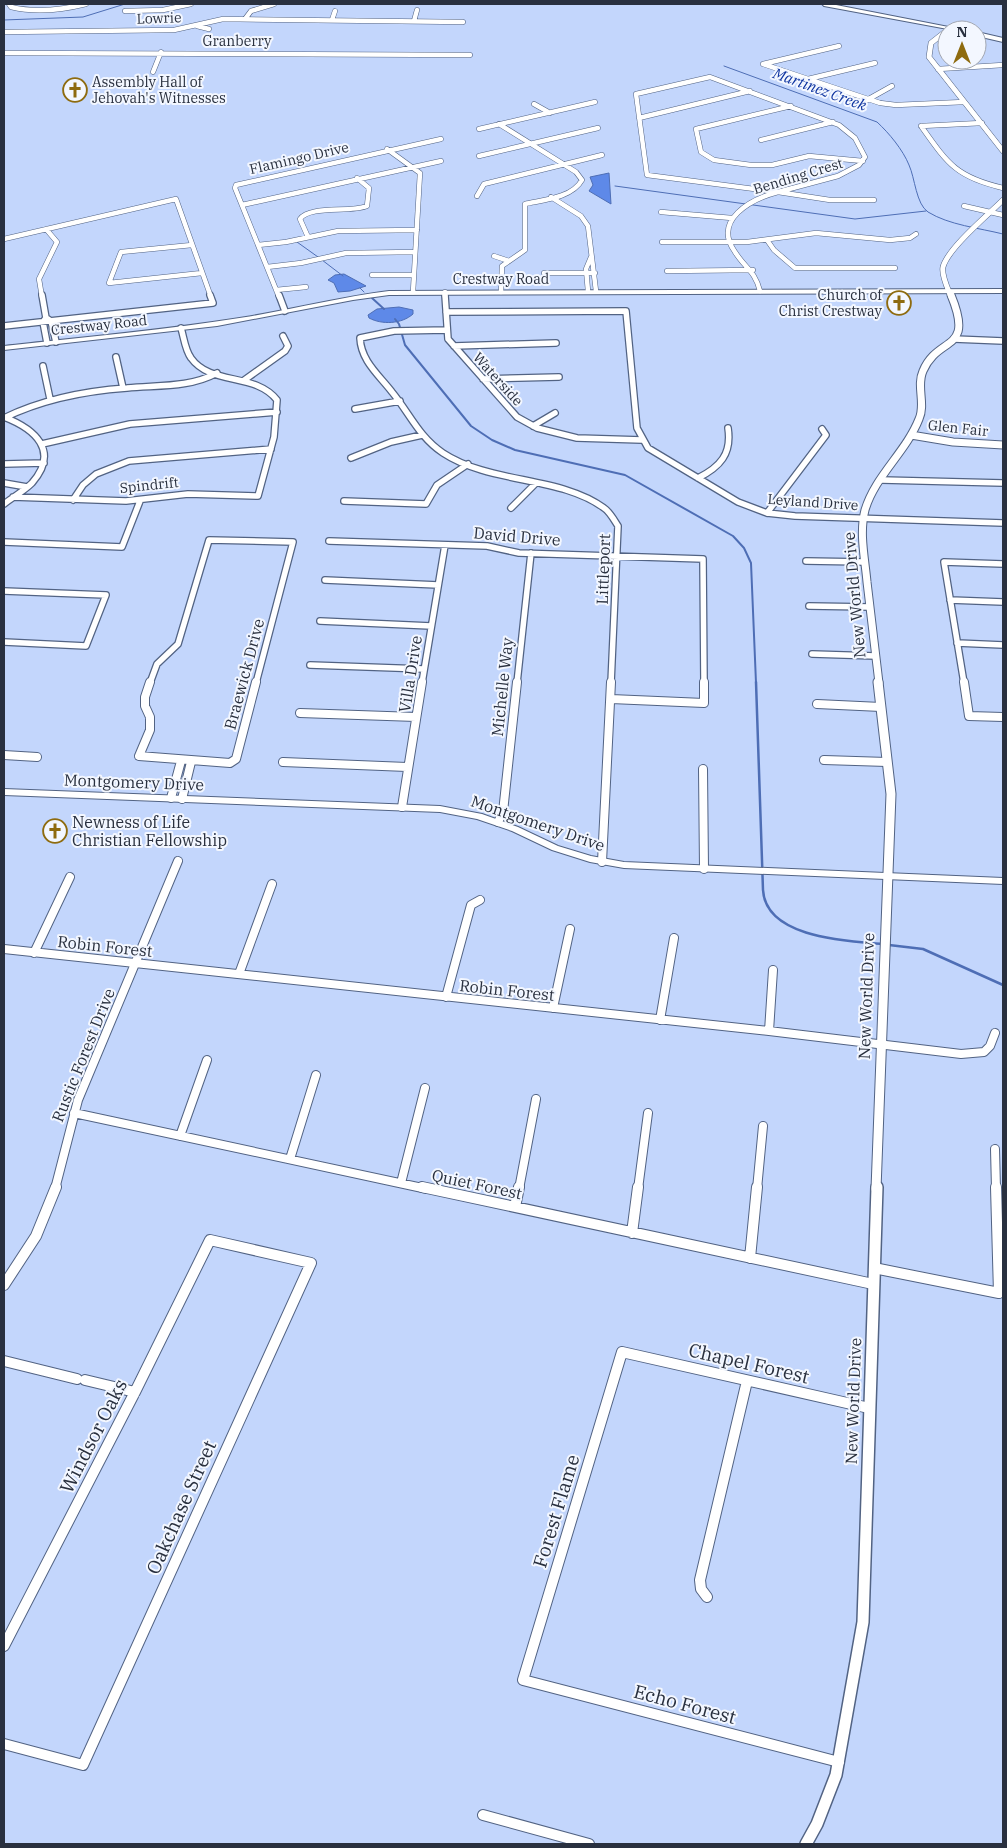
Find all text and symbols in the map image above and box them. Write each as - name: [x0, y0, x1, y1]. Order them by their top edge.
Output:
- street label: Lowrie: [136, 8, 182, 28]
- north arrow: [937, 20, 987, 70]
- text: N: [956, 23, 968, 41]
- street label: Granberry: [202, 32, 272, 50]
- water label: Martinez Creek: [770, 63, 869, 115]
- place label: Assembly Hall of Jehovah's Witnesses: [92, 73, 226, 107]
- church icon: Assembly Hall of Jehovah's Witnesses: [62, 77, 88, 103]
- street label: Flamingo Drive: [248, 138, 350, 178]
- street label: Bending Crest: [751, 154, 845, 198]
- street label: Crestway Road: [453, 270, 550, 288]
- place label: Church of Christ Crestway: [779, 286, 883, 320]
- church icon: Church of Christ Crestway: [886, 290, 912, 316]
- street label: Crestway Road: [50, 311, 148, 339]
- street label: Waterside: [469, 348, 527, 410]
- street label: Glen Fair: [927, 416, 990, 440]
- street label: Spindrift: [119, 473, 179, 497]
- street label: Leyland Drive: [767, 490, 859, 514]
- street label: David Drive: [473, 522, 561, 550]
- street label: New World Drive: [839, 531, 869, 659]
- street label: Littleport: [592, 533, 614, 605]
- street label: Braewick Drive: [220, 616, 268, 732]
- street label: Villa Drive: [394, 634, 426, 714]
- street label: Michelle Way: [487, 636, 517, 737]
- street label: Montgomery Drive: [64, 770, 204, 794]
- street label: Montgomery Drive: [468, 791, 608, 855]
- place label: Newness of Life Christian Fellowship: [72, 812, 227, 850]
- church icon: Newness of Life Christian Fellowship: [42, 818, 68, 844]
- street label: Robin Forest: [56, 931, 154, 961]
- street label: New World Drive: [854, 932, 878, 1060]
- street label: Robin Forest: [458, 975, 556, 1005]
- street label: Rustic Forest Drive: [47, 985, 119, 1125]
- street label: Quiet Forest: [430, 1165, 524, 1203]
- street label: Chapel Forest: [686, 1337, 812, 1389]
- street label: New World Drive: [841, 1337, 865, 1465]
- street label: Windsor Oaks: [54, 1375, 132, 1497]
- street label: Oakchase Street: [141, 1436, 221, 1578]
- street label: Forest Flame: [527, 1452, 585, 1570]
- street label: Echo Forest: [631, 1679, 739, 1729]

